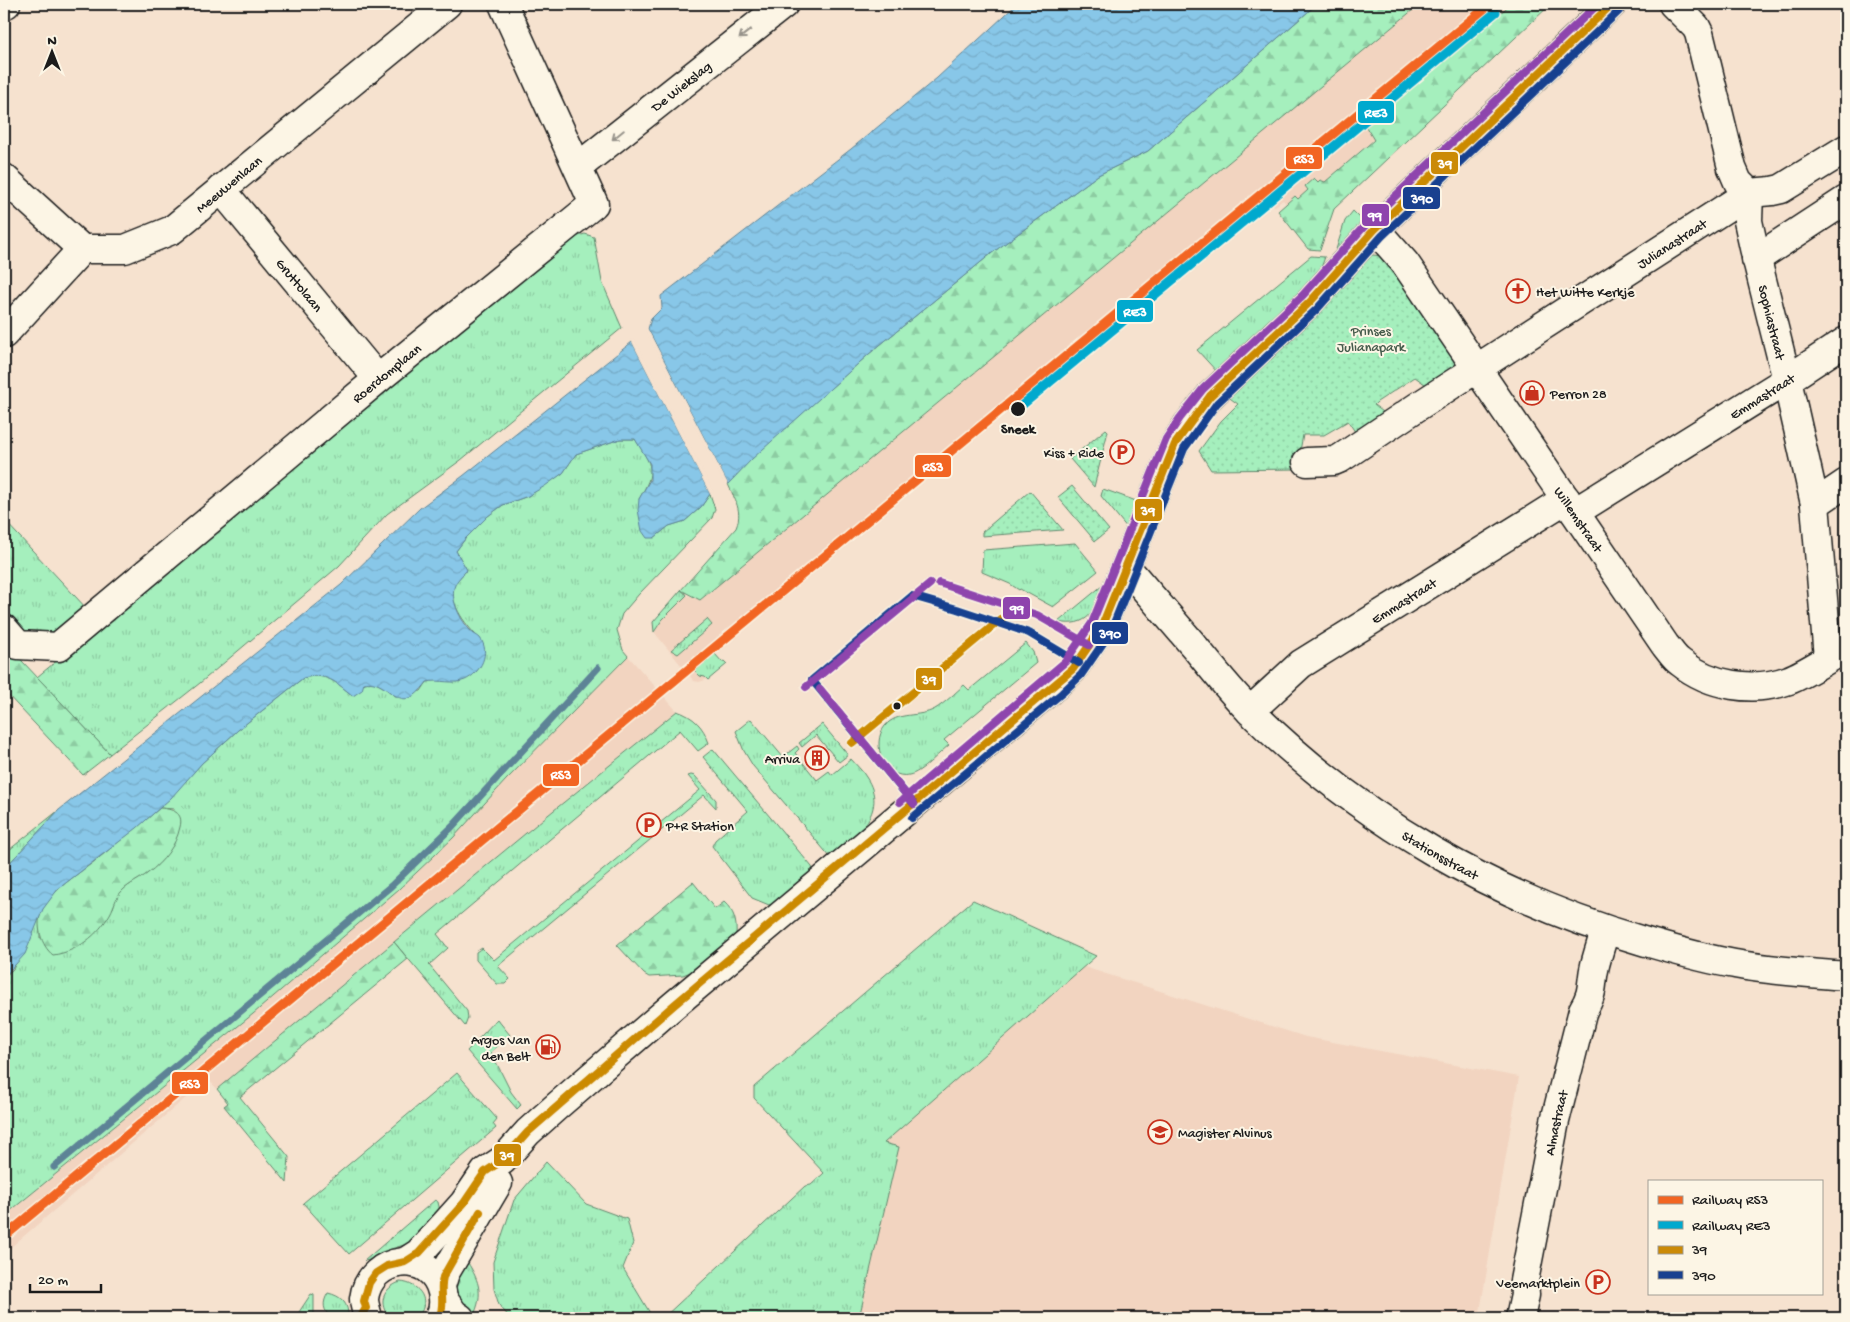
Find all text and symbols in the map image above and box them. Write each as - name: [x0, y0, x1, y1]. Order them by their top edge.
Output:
- north arrow: [28, 28, 78, 78]
- one-way arrow: [739, 28, 752, 39]
- text: N: [47, 33, 57, 50]
- street label: De Wiekslag: [648, 59, 716, 117]
- line badge: RE3: [1357, 100, 1395, 124]
- text: RE3: [1363, 106, 1388, 123]
- one-way arrow: [612, 129, 625, 140]
- line badge: RS3: [1285, 146, 1323, 170]
- line badge: 39: [1430, 151, 1459, 175]
- text: RS3: [1292, 152, 1315, 169]
- street label: Meeuwenlaan: [193, 153, 267, 218]
- text: 39: [1437, 157, 1452, 174]
- line badge: 390: [1402, 186, 1441, 210]
- text: 390: [1410, 192, 1433, 209]
- line badge: 99: [1361, 203, 1390, 227]
- text: 99: [1367, 209, 1382, 226]
- street label: Julianastraat: [1635, 216, 1712, 274]
- street label: Gruttolaan: [271, 256, 325, 317]
- church icon: Het Witte Kerkje: [1505, 278, 1531, 304]
- street label: Sophiastraat: [1753, 284, 1788, 363]
- place label: Het Witte Kerkje: [1536, 285, 1635, 302]
- line badge: RE3: [1116, 299, 1154, 323]
- text: RE3: [1122, 305, 1147, 322]
- park label: Prinses Julianapark: [1337, 324, 1407, 357]
- street label: Roerdomplaan: [350, 341, 426, 408]
- street label: Emmastraat: [1727, 370, 1800, 424]
- shop icon: Perron 28: [1519, 380, 1545, 406]
- place label: Perron 28: [1549, 387, 1607, 404]
- marker: Sneek: [1009, 400, 1027, 418]
- place label: Sneek: [1001, 422, 1037, 439]
- parking icon: Kiss + Ride: [1109, 439, 1135, 465]
- place label: Kiss + Ride: [1044, 446, 1105, 463]
- line badge: RS3: [914, 454, 952, 478]
- text: RS3: [921, 460, 944, 477]
- street label: Willemstraat: [1549, 484, 1606, 557]
- line badge: 39: [1134, 498, 1163, 522]
- text: 39: [1140, 504, 1155, 521]
- street label: Emmastraat: [1369, 575, 1442, 629]
- line badge: 99: [1002, 596, 1031, 620]
- text: 99: [1009, 602, 1024, 619]
- line badge: 390: [1091, 621, 1129, 645]
- text: 390: [1098, 627, 1121, 644]
- line badge: 39: [915, 667, 943, 691]
- text: 39: [921, 673, 936, 690]
- unlabelled marker: [892, 701, 902, 711]
- building icon: Arriva: [804, 745, 830, 771]
- place label: Arriva: [765, 752, 801, 769]
- line badge: RS3: [542, 763, 580, 787]
- text: RS3: [549, 768, 572, 785]
- parking icon: P+R Station: [636, 812, 662, 838]
- place label: P+R Station: [665, 819, 734, 836]
- street label: Stationsstraat: [1398, 828, 1481, 886]
- place label: Argos Van den Belt: [471, 1033, 531, 1066]
- fuel station icon: Argos Van den Belt: [535, 1034, 561, 1060]
- line badge: RS3: [171, 1071, 209, 1095]
- text: RS3: [178, 1077, 201, 1094]
- street label: Almastraat: [1543, 1088, 1574, 1157]
- school or university icon: Magister Alvinus: [1147, 1119, 1173, 1145]
- place label: Magister Alvinus: [1178, 1126, 1273, 1143]
- line badge: 39: [493, 1143, 522, 1167]
- text: 39: [499, 1149, 514, 1166]
- legend: [1648, 1180, 1822, 1294]
- text: Railway RS3: [1692, 1192, 1768, 1210]
- text: Railway RE3: [1692, 1218, 1771, 1236]
- text: 39: [1691, 1242, 1708, 1260]
- scale bar: [30, 1262, 101, 1294]
- text: 390: [1691, 1268, 1716, 1286]
- parking icon: Veemarktplein: [1585, 1269, 1611, 1295]
- text: 20 m: [38, 1272, 68, 1290]
- place label: Veemarktplein: [1495, 1276, 1580, 1293]

